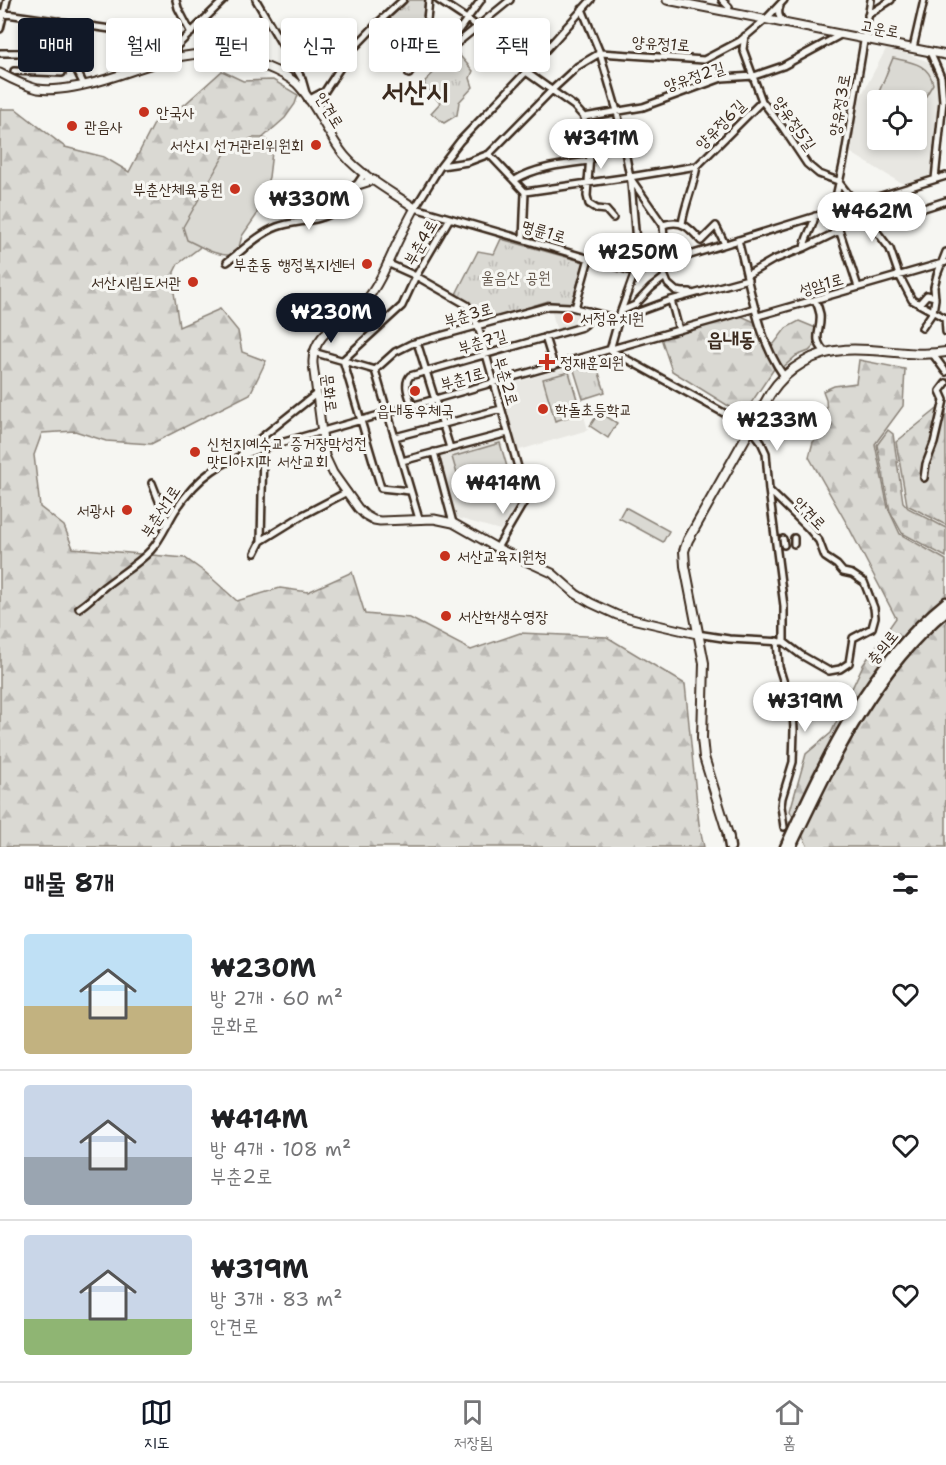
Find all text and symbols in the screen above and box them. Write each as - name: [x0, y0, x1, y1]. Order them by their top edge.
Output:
- street label: 고운로: [859, 14, 901, 42]
- chip: 매매: [18, 18, 94, 72]
- chip: 월세: [106, 18, 182, 72]
- chip: 필터: [194, 18, 269, 72]
- chip: 신규: [281, 18, 357, 72]
- chip: 아파트: [369, 18, 462, 72]
- chip: 주택: [474, 18, 550, 72]
- street label: 양유정1로: [631, 31, 691, 56]
- street label: 양유정2길: [661, 57, 727, 96]
- district label: 서산시: [381, 72, 449, 110]
- street label: 양유정3로: [824, 72, 855, 138]
- street label: 안견로: [310, 88, 349, 132]
- map controls: [867, 90, 927, 150]
- button: locate: [867, 90, 927, 150]
- street label: 양유정5길: [768, 92, 821, 155]
- street label: 양유정6길: [691, 95, 750, 154]
- place label: 안국사: [156, 102, 195, 123]
- marker: 안국사: [137, 105, 151, 119]
- place label: 관음사: [84, 116, 123, 137]
- marker: 관음사: [65, 119, 79, 133]
- pin: ₩341M: [559, 119, 643, 170]
- text: ₩341M: [563, 125, 639, 151]
- place label: 서산시 선거관리위원회: [170, 135, 304, 156]
- marker: 서산시 선거관리위원회: [309, 138, 323, 152]
- place label: 부춘산체육공원: [133, 179, 223, 200]
- pin: ₩330M: [267, 180, 351, 231]
- marker: 부춘산체육공원: [228, 182, 242, 196]
- text: ₩330M: [268, 186, 350, 212]
- pin: ₩462M: [830, 192, 914, 243]
- text: ₩462M: [831, 198, 913, 224]
- street label: 부춘4로: [399, 215, 442, 269]
- street label: 명륜1로: [519, 215, 569, 248]
- pin: ₩250M: [596, 233, 680, 284]
- text: ₩250M: [598, 239, 678, 265]
- place label: 부춘동 행정복지센터: [234, 254, 355, 275]
- marker: 부춘동 행정복지센터: [360, 257, 374, 271]
- park label: 울음산 공원: [481, 267, 551, 288]
- street label: 성암1로: [796, 268, 846, 301]
- place label: 서산시립도서관: [91, 272, 181, 293]
- marker: 서산시립도서관: [186, 275, 200, 289]
- pin: ₩230M: [289, 293, 373, 344]
- street label: 부춘3로: [441, 298, 495, 331]
- text: ₩230M: [290, 299, 372, 325]
- place label: 서정유치원: [580, 308, 644, 329]
- marker: 서정유치원: [561, 311, 575, 325]
- street label: 부춘7길: [455, 324, 509, 358]
- district label: 읍내동: [707, 326, 755, 352]
- place label: 정재훈의원: [560, 352, 624, 373]
- marker: 정재훈의원: [538, 353, 556, 371]
- street label: 부춘2로: [490, 354, 523, 408]
- street label: 부춘1로: [437, 362, 487, 395]
- street label: 문화로: [317, 373, 342, 414]
- marker: 읍내동우체국: [408, 384, 422, 398]
- place label: 학돌초등학교: [555, 399, 632, 420]
- place label: 읍내동우체국: [376, 400, 454, 421]
- pin: ₩233M: [735, 401, 819, 452]
- marker: 학돌초등학교: [536, 402, 550, 416]
- text: ₩233M: [736, 407, 818, 433]
- place label: 신천지예수교 증거장막성전 맛디아지파 서산교회: [207, 433, 367, 472]
- marker: 신천지예수교 증거장막성전 맛디아지파 서산교회: [188, 445, 202, 459]
- pin: ₩414M: [461, 464, 545, 515]
- text: ₩414M: [465, 470, 541, 496]
- street label: 부춘산1로: [136, 481, 185, 541]
- street label: 안견로: [789, 492, 831, 535]
- place label: 서광사: [76, 500, 115, 521]
- marker: 서광사: [120, 503, 134, 517]
- place label: 서산교육지원청: [457, 546, 547, 567]
- marker: 서산교육지원청: [438, 549, 452, 563]
- place label: 서산학생수영장: [458, 606, 548, 627]
- marker: 서산학생수영장: [439, 609, 453, 623]
- street label: 충의로: [862, 626, 903, 669]
- pin: ₩319M: [763, 682, 847, 733]
- text: ₩319M: [767, 688, 843, 714]
- text: 매물 8개: [24, 865, 114, 900]
- icon: filters: [889, 867, 922, 900]
- text: ₩230M: [210, 950, 316, 985]
- icon: home: [72, 958, 144, 1030]
- icon: heart: [889, 978, 922, 1011]
- text: 방 2개 · 60 m²: [210, 985, 343, 1011]
- text: 문화로: [210, 1012, 258, 1038]
- text: ₩414M: [210, 1101, 308, 1136]
- icon: home: [72, 1109, 144, 1181]
- icon: heart: [889, 1129, 922, 1162]
- text: 방 4개 · 108 m²: [210, 1136, 351, 1162]
- text: 부춘2로: [210, 1163, 272, 1189]
- text: ₩319M: [210, 1251, 309, 1286]
- icon: home: [72, 1259, 144, 1331]
- icon: heart: [889, 1279, 922, 1312]
- text: 방 3개 · 83 m²: [210, 1286, 342, 1312]
- text: 안견로: [210, 1313, 258, 1339]
- tab: 지도: [140, 1396, 173, 1453]
- tab: 저장됨: [454, 1396, 492, 1453]
- tab: 홈: [773, 1396, 806, 1453]

